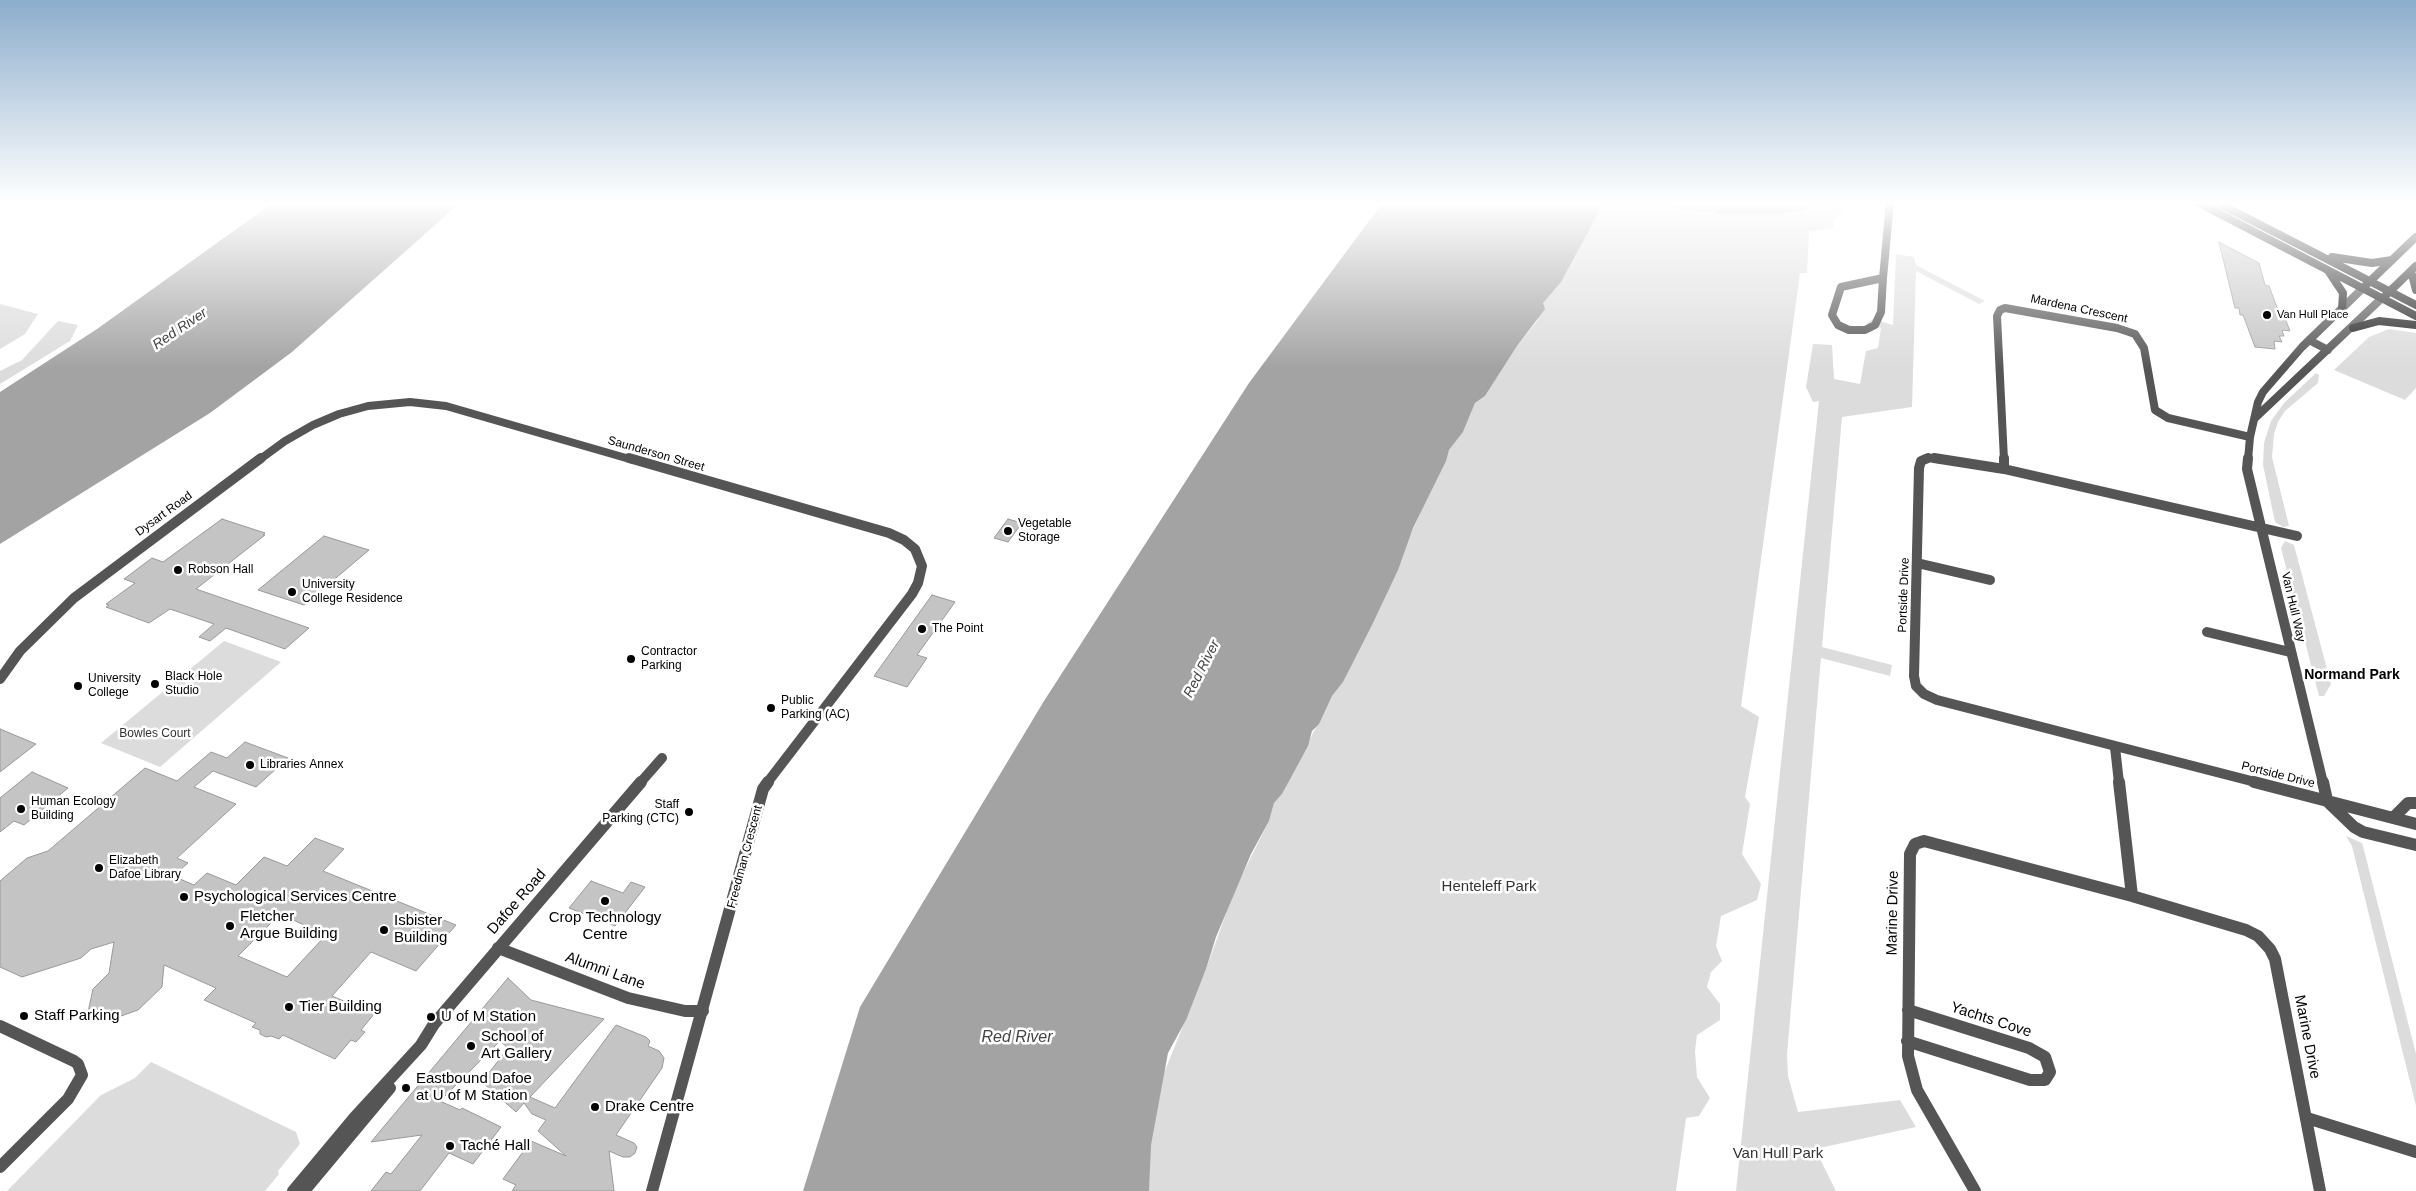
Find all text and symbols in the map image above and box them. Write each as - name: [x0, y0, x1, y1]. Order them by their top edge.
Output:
- street label: Mardena Crescent: [2029, 292, 2129, 326]
- water label: Red River: [150, 305, 210, 353]
- place label: Van Hull Place: [2277, 308, 2348, 322]
- marker: Van Hull Place: [2261, 309, 2273, 321]
- street label: Saunderson Street: [606, 433, 706, 475]
- street label: Dysart Road: [133, 489, 195, 539]
- place label: Vegetable Storage: [1018, 517, 1071, 545]
- marker: Vegetable Storage: [1002, 525, 1014, 537]
- street label: Portside Drive: [1895, 557, 1913, 633]
- place label: Robson Hall: [188, 563, 253, 577]
- marker: Robson Hall: [172, 564, 184, 576]
- street label: Van Hull Way: [2278, 571, 2308, 643]
- place label: University College Residence: [302, 578, 403, 606]
- marker: University College Residence: [286, 586, 298, 598]
- place label: The Point: [932, 622, 983, 636]
- marker: The Point: [916, 623, 928, 635]
- water label: Red River: [1180, 637, 1224, 701]
- place label: Contractor Parking: [641, 645, 697, 673]
- marker: Contractor Parking: [625, 653, 637, 665]
- district label: Normand Park: [2304, 667, 2400, 683]
- place label: Black Hole Studio: [165, 670, 222, 698]
- place label: University College: [88, 672, 141, 700]
- marker: Black Hole Studio: [149, 678, 161, 690]
- marker: University College: [72, 680, 84, 692]
- place label: Public Parking (AC): [781, 694, 850, 722]
- marker: Public Parking (AC): [765, 702, 777, 714]
- park label: Bowles Court: [119, 727, 191, 741]
- place label: Libraries Annex: [260, 758, 343, 772]
- marker: Libraries Annex: [244, 759, 256, 771]
- street label: Portside Drive: [2240, 759, 2316, 791]
- place label: Human Ecology Building: [31, 795, 116, 823]
- place label: Staff Parking (CTC): [602, 798, 679, 826]
- marker: Human Ecology Building: [15, 803, 27, 815]
- street label: Freedman Crescent: [724, 804, 766, 910]
- marker: Staff Parking (CTC): [683, 806, 695, 818]
- place label: Elizabeth Dafoe Library: [109, 854, 181, 882]
- marker: Elizabeth Dafoe Library: [93, 862, 105, 874]
- street label: Dafoe Road: [484, 866, 550, 938]
- street label: Marine Drive: [1883, 870, 1903, 956]
- park label: Henteleff Park: [1442, 878, 1536, 896]
- place label: Psychological Services Centre: [194, 888, 397, 906]
- marker: Psychological Services Centre: [178, 891, 190, 903]
- marker: Crop Technology Centre: [599, 895, 611, 907]
- place label: Fletcher Argue Building: [240, 908, 338, 943]
- place label: Crop Technology Centre: [549, 909, 661, 944]
- place label: Isbister Building: [394, 912, 447, 947]
- marker: Fletcher Argue Building: [224, 920, 236, 932]
- marker: Isbister Building: [378, 924, 390, 936]
- street label: Alumni Lane: [563, 948, 647, 994]
- street label: Marine Drive: [2290, 994, 2324, 1080]
- place label: Tier Building: [299, 998, 382, 1016]
- street label: Yachts Cove: [1948, 998, 2034, 1042]
- marker: Tier Building: [283, 1001, 295, 1013]
- place label: Staff Parking: [34, 1007, 120, 1025]
- place label: U of M Station: [441, 1008, 536, 1026]
- marker: Staff Parking: [18, 1010, 30, 1022]
- marker: U of M Station: [425, 1011, 437, 1023]
- place label: School of Art Gallery: [481, 1028, 552, 1063]
- water label: Red River: [981, 1028, 1053, 1048]
- marker: School of Art Gallery: [465, 1040, 477, 1052]
- place label: Eastbound Dafoe at U of M Station: [416, 1070, 532, 1105]
- marker: Eastbound Dafoe at U of M Station: [400, 1082, 412, 1094]
- place label: Drake Centre: [605, 1098, 694, 1116]
- marker: Drake Centre: [589, 1101, 601, 1113]
- place label: Taché Hall: [460, 1137, 530, 1155]
- marker: Taché Hall: [444, 1140, 456, 1152]
- park label: Van Hull Park: [1733, 1145, 1823, 1163]

